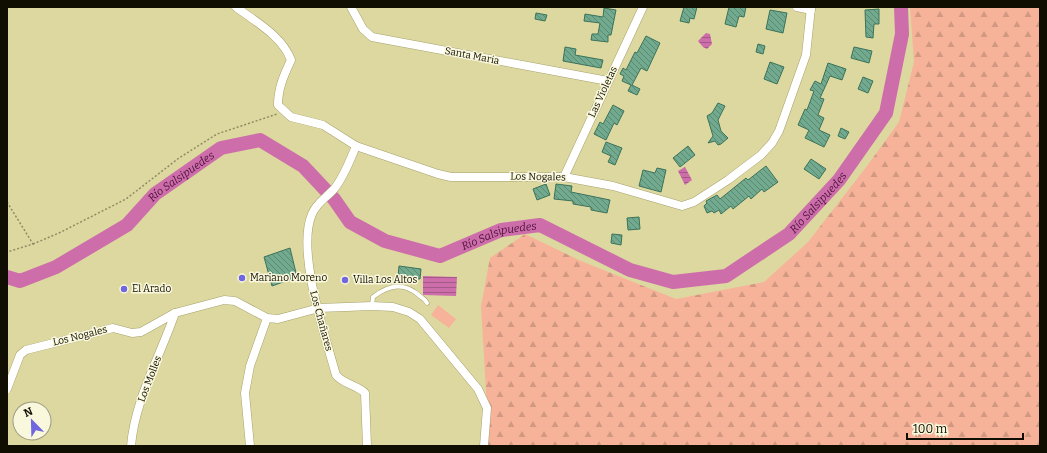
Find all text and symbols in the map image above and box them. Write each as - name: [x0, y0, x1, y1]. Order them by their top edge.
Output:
- street label: Santa Maria: [444, 45, 501, 67]
- street label: Las Violetas: [586, 64, 620, 119]
- water label: Río Salsipuedes: [145, 148, 217, 204]
- water label: Río Salsipuedes: [787, 169, 849, 236]
- street label: Los Nogales: [510, 171, 566, 183]
- water label: Río Salsipuedes: [459, 219, 537, 253]
- place label: Mariano Moreno: [250, 272, 327, 284]
- marker: Mariano Moreno: [237, 273, 247, 283]
- place label: Villa Los Altos: [353, 274, 418, 286]
- marker: Villa Los Altos: [340, 275, 350, 285]
- place label: El Arado: [132, 283, 171, 295]
- marker: El Arado: [119, 284, 129, 294]
- street label: Los Chañares: [307, 289, 335, 353]
- street label: Los Nogales: [52, 323, 109, 349]
- street label: Los Molles: [136, 354, 164, 404]
- north arrow: [12, 401, 52, 441]
- text: N: [22, 404, 35, 420]
- scale bar: [907, 415, 1023, 441]
- text: 100 m: [913, 422, 948, 436]

